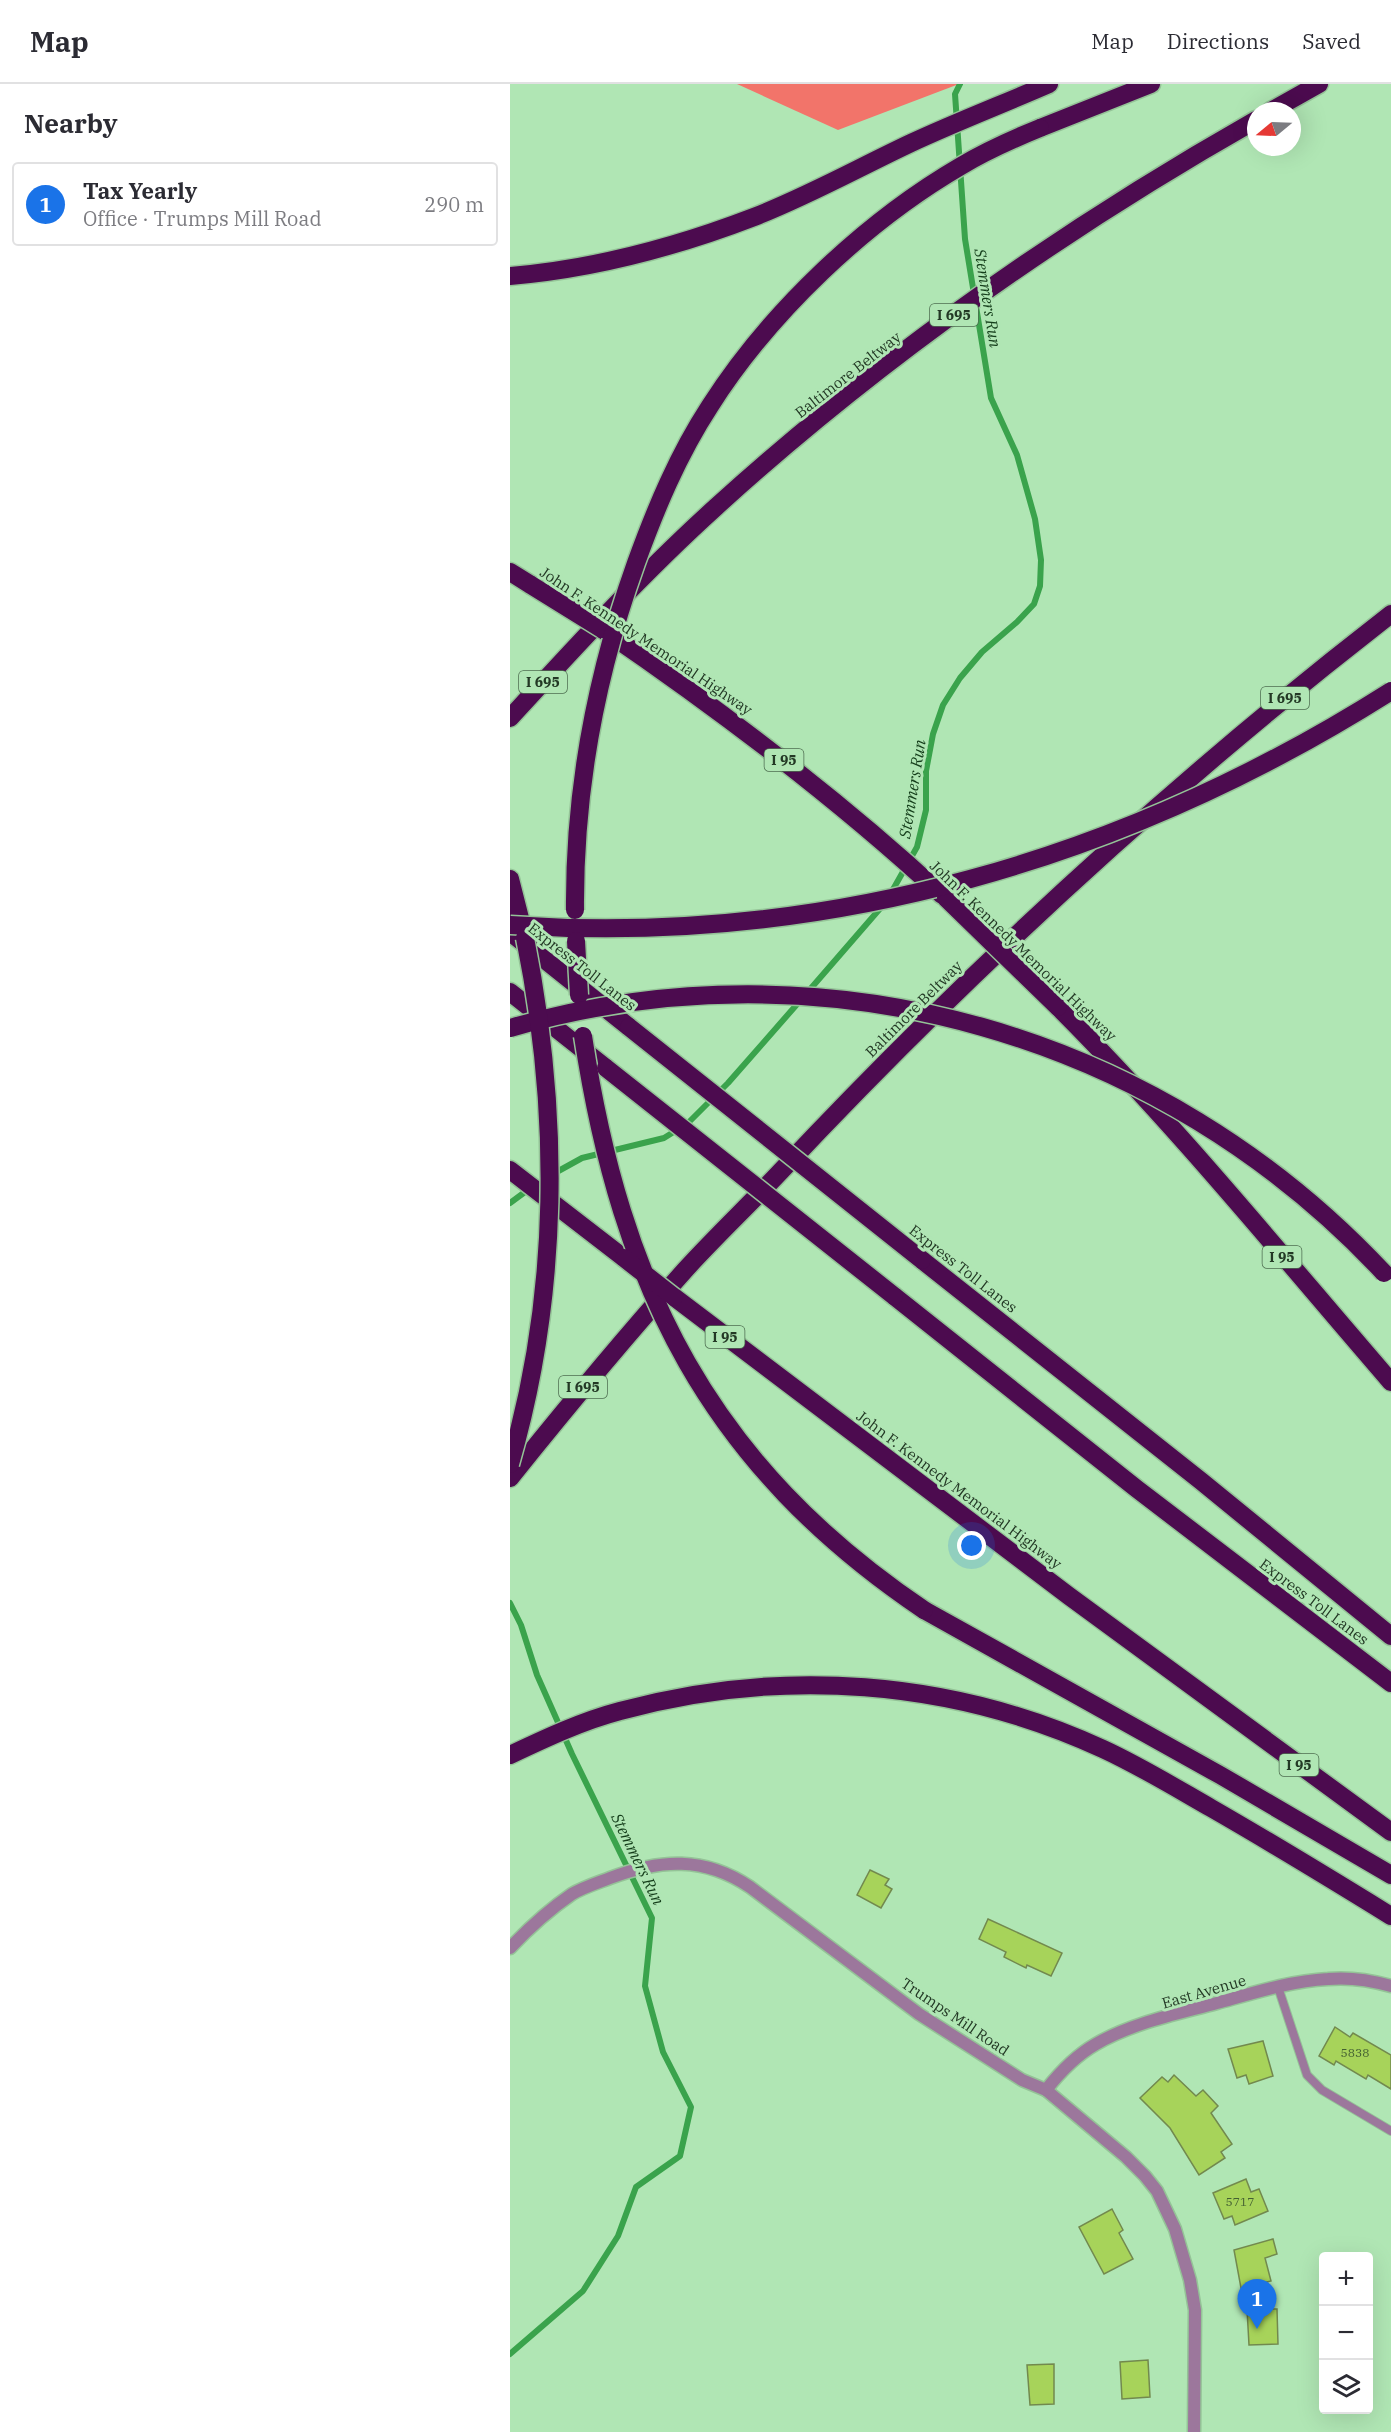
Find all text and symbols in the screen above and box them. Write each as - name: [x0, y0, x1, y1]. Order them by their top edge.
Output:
- text: Map: [30, 23, 89, 60]
- text: Map: [1091, 27, 1134, 55]
- text: Directions: [1167, 27, 1269, 55]
- text: Saved: [1302, 27, 1361, 55]
- north arrow: [1247, 102, 1301, 156]
- text: Nearby: [24, 106, 118, 140]
- text: Tax Yearly: [83, 176, 197, 205]
- text: 1: [40, 191, 52, 218]
- text: 290 m: [424, 191, 484, 218]
- text: Office · Trumps Mill Road: [83, 205, 322, 232]
- water label: Stemmers Run: [970, 246, 1006, 349]
- road number: I 695: [930, 304, 978, 326]
- street label: Baltimore Beltway: [791, 327, 904, 422]
- street label: John F. Kennedy Memorial Highway: [536, 562, 756, 719]
- road number: I 695: [519, 671, 567, 693]
- road number: I 695: [1261, 687, 1309, 709]
- water label: Stemmers Run: [894, 738, 930, 841]
- road number: I 95: [764, 749, 804, 771]
- street label: John F. Kennedy Memorial Highway: [926, 856, 1121, 1045]
- street label: Express Toll Lanes: [524, 918, 640, 1015]
- street label: Baltimore Beltway: [861, 956, 966, 1061]
- street label: Express Toll Lanes: [905, 1220, 1021, 1317]
- road number: I 95: [1262, 1246, 1302, 1268]
- road number: I 95: [706, 1326, 744, 1348]
- road number: I 695: [559, 1376, 607, 1398]
- street label: John F. Kennedy Memorial Highway: [853, 1406, 1066, 1573]
- your location: [957, 1531, 986, 1560]
- street label: Express Toll Lanes: [1256, 1554, 1373, 1649]
- road number: I 95: [1280, 1754, 1318, 1776]
- water label: Stemmers Run: [607, 1809, 669, 1908]
- street label: East Avenue: [1160, 1970, 1248, 2013]
- street label: Trumps Mill Road: [898, 1973, 1013, 2060]
- house number: 5838: [1341, 2045, 1369, 2060]
- house number: 5717: [1226, 2194, 1254, 2209]
- map controls: [1319, 2252, 1373, 2414]
- button: +: [1319, 2252, 1373, 2306]
- pin: 1: [1238, 2280, 1276, 2329]
- button: −: [1319, 2306, 1373, 2360]
- button: layers: [1319, 2360, 1373, 2414]

